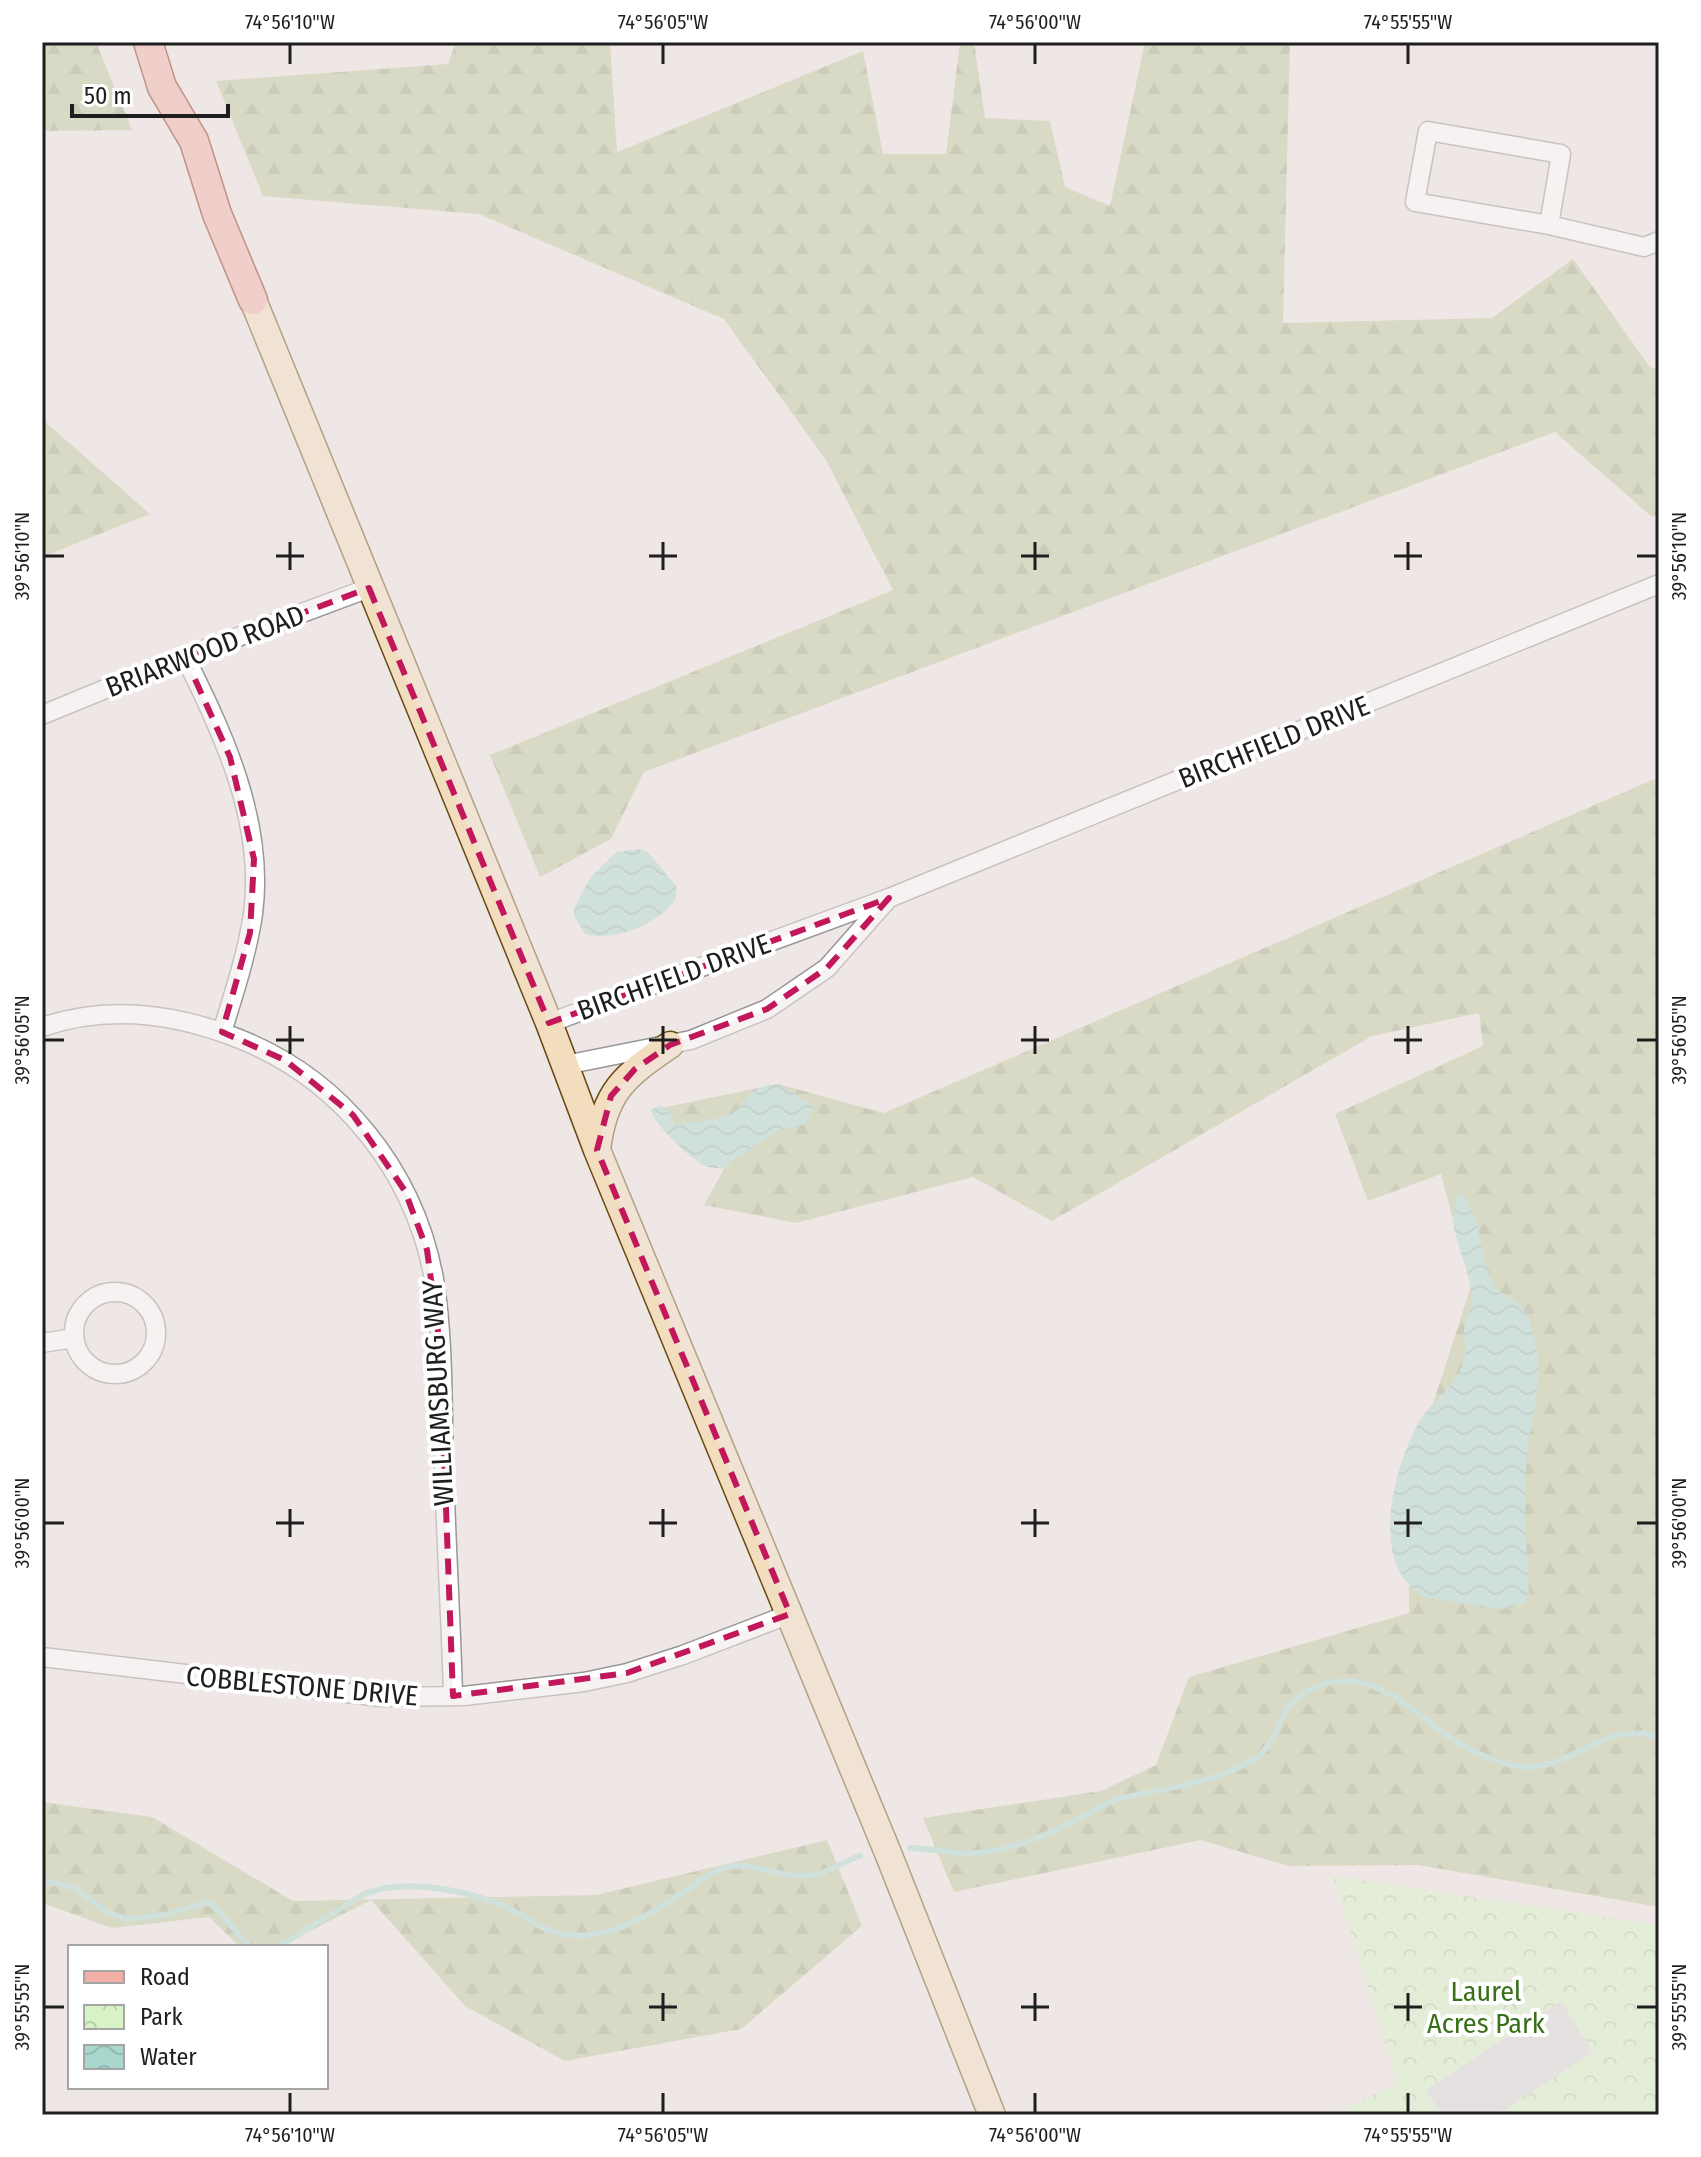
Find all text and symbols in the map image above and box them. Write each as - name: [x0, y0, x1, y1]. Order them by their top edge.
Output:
- text: 74°56'10"W: [245, 10, 335, 34]
- text: 74°56'05"W: [618, 10, 708, 34]
- text: 74°56'00"W: [989, 10, 1081, 34]
- text: 74°55'55"W: [1364, 10, 1452, 34]
- scale bar: [72, 68, 228, 118]
- text: 50 m: [84, 82, 132, 110]
- text: 39°56'10"N: [10, 512, 34, 600]
- text: 39°56'10"N: [1667, 512, 1691, 600]
- street label: BRIARWOOD ROAD: [101, 598, 309, 704]
- street label: BIRCHFIELD DRIVE: [1174, 689, 1374, 795]
- street label: BIRCHFIELD DRIVE: [573, 927, 775, 1027]
- text: 39°56'05"N: [10, 995, 34, 1085]
- text: 39°56'05"N: [1667, 995, 1691, 1085]
- street label: WILLIAMSBURG WAY: [416, 1279, 460, 1507]
- text: 39°56'00"N: [10, 1478, 34, 1568]
- text: 39°56'00"N: [1667, 1478, 1691, 1568]
- street label: COBBLESTONE DRIVE: [185, 1659, 419, 1713]
- legend: [68, 1945, 328, 2089]
- text: Road: [140, 1963, 190, 1991]
- text: 39°55'55"N: [10, 1964, 34, 2050]
- text: 39°55'55"N: [1667, 1964, 1691, 2050]
- park label: Laurel Acres Park: [1427, 1975, 1546, 2040]
- text: Park: [140, 2003, 183, 2031]
- text: Water: [140, 2043, 197, 2071]
- text: 74°56'10"W: [245, 2123, 335, 2147]
- text: 74°56'05"W: [618, 2123, 708, 2147]
- text: 74°56'00"W: [989, 2123, 1081, 2147]
- text: 74°55'55"W: [1364, 2123, 1452, 2147]

